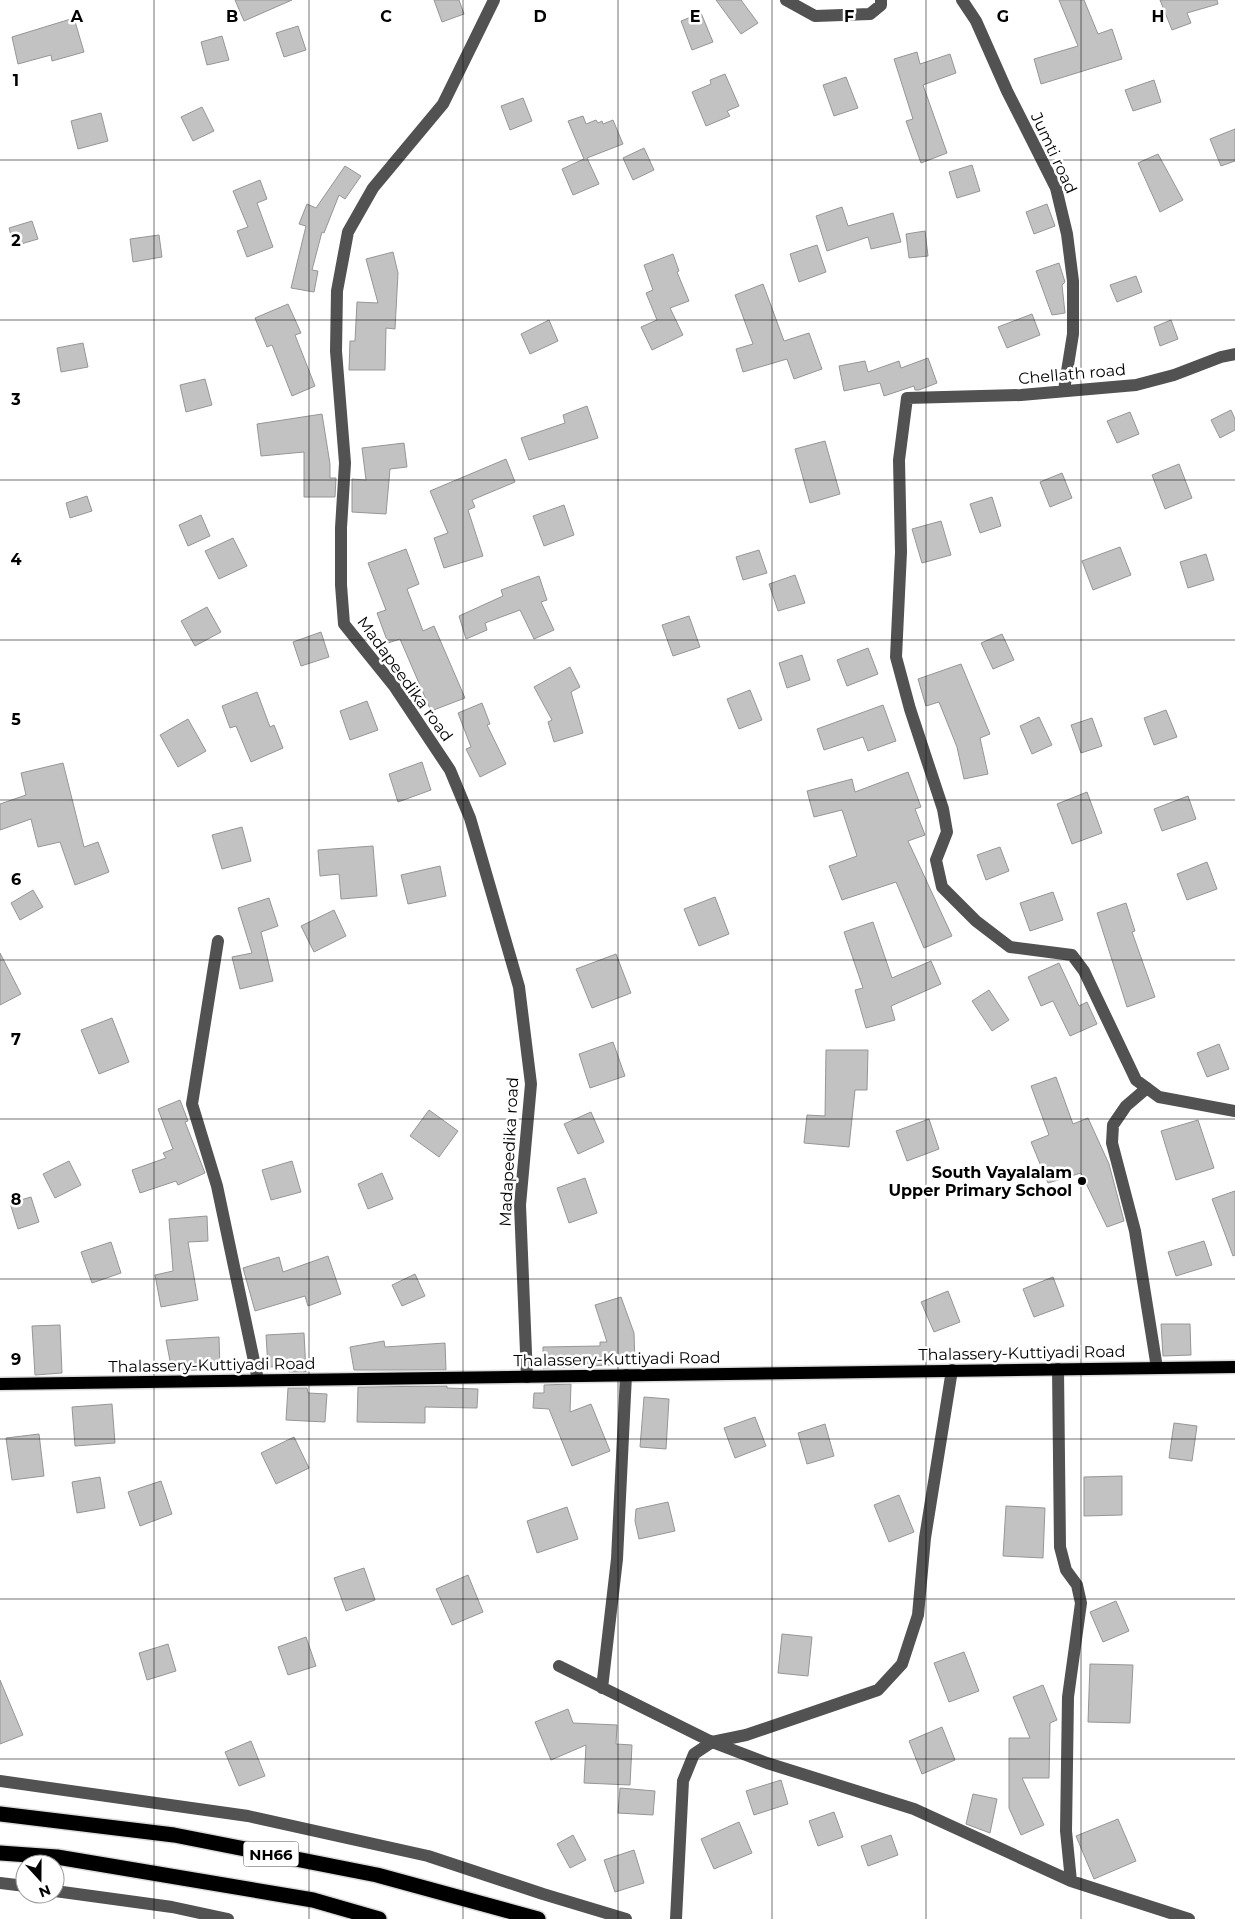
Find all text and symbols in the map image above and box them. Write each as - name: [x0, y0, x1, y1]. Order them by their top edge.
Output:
- text: A: [70, 7, 84, 26]
- text: B: [226, 7, 238, 26]
- text: C: [380, 7, 392, 26]
- text: D: [533, 7, 547, 26]
- text: E: [690, 7, 700, 26]
- text: F: [844, 7, 854, 26]
- text: G: [997, 7, 1009, 26]
- text: H: [1152, 7, 1164, 26]
- text: 1: [13, 71, 19, 90]
- street label: Jumti road: [1027, 109, 1081, 197]
- text: 2: [11, 231, 21, 250]
- street label: Chellath road: [1017, 360, 1127, 388]
- text: 3: [10, 390, 21, 409]
- text: 4: [10, 550, 22, 569]
- street label: Madapeedika road: [353, 613, 457, 745]
- text: 5: [11, 710, 21, 729]
- text: 6: [11, 870, 21, 889]
- text: 7: [11, 1030, 21, 1049]
- street label: Madapeedika road: [496, 1077, 522, 1227]
- place label: South Vayalalam Upper Primary School: [888, 1163, 1072, 1200]
- marker: South Vayalalam Upper Primary School: [1076, 1175, 1088, 1187]
- text: 8: [11, 1190, 21, 1209]
- street label: Thalassery-Kuttiyadi Road: [918, 1342, 1126, 1364]
- street label: Thalassery-Kuttiyadi Road: [513, 1348, 721, 1370]
- text: 9: [11, 1350, 21, 1369]
- street label: Thalassery-Kuttiyadi Road: [108, 1354, 316, 1376]
- road number: NH66: [244, 1842, 298, 1866]
- north arrow: [15, 1854, 65, 1904]
- text: N: [36, 1881, 53, 1902]

